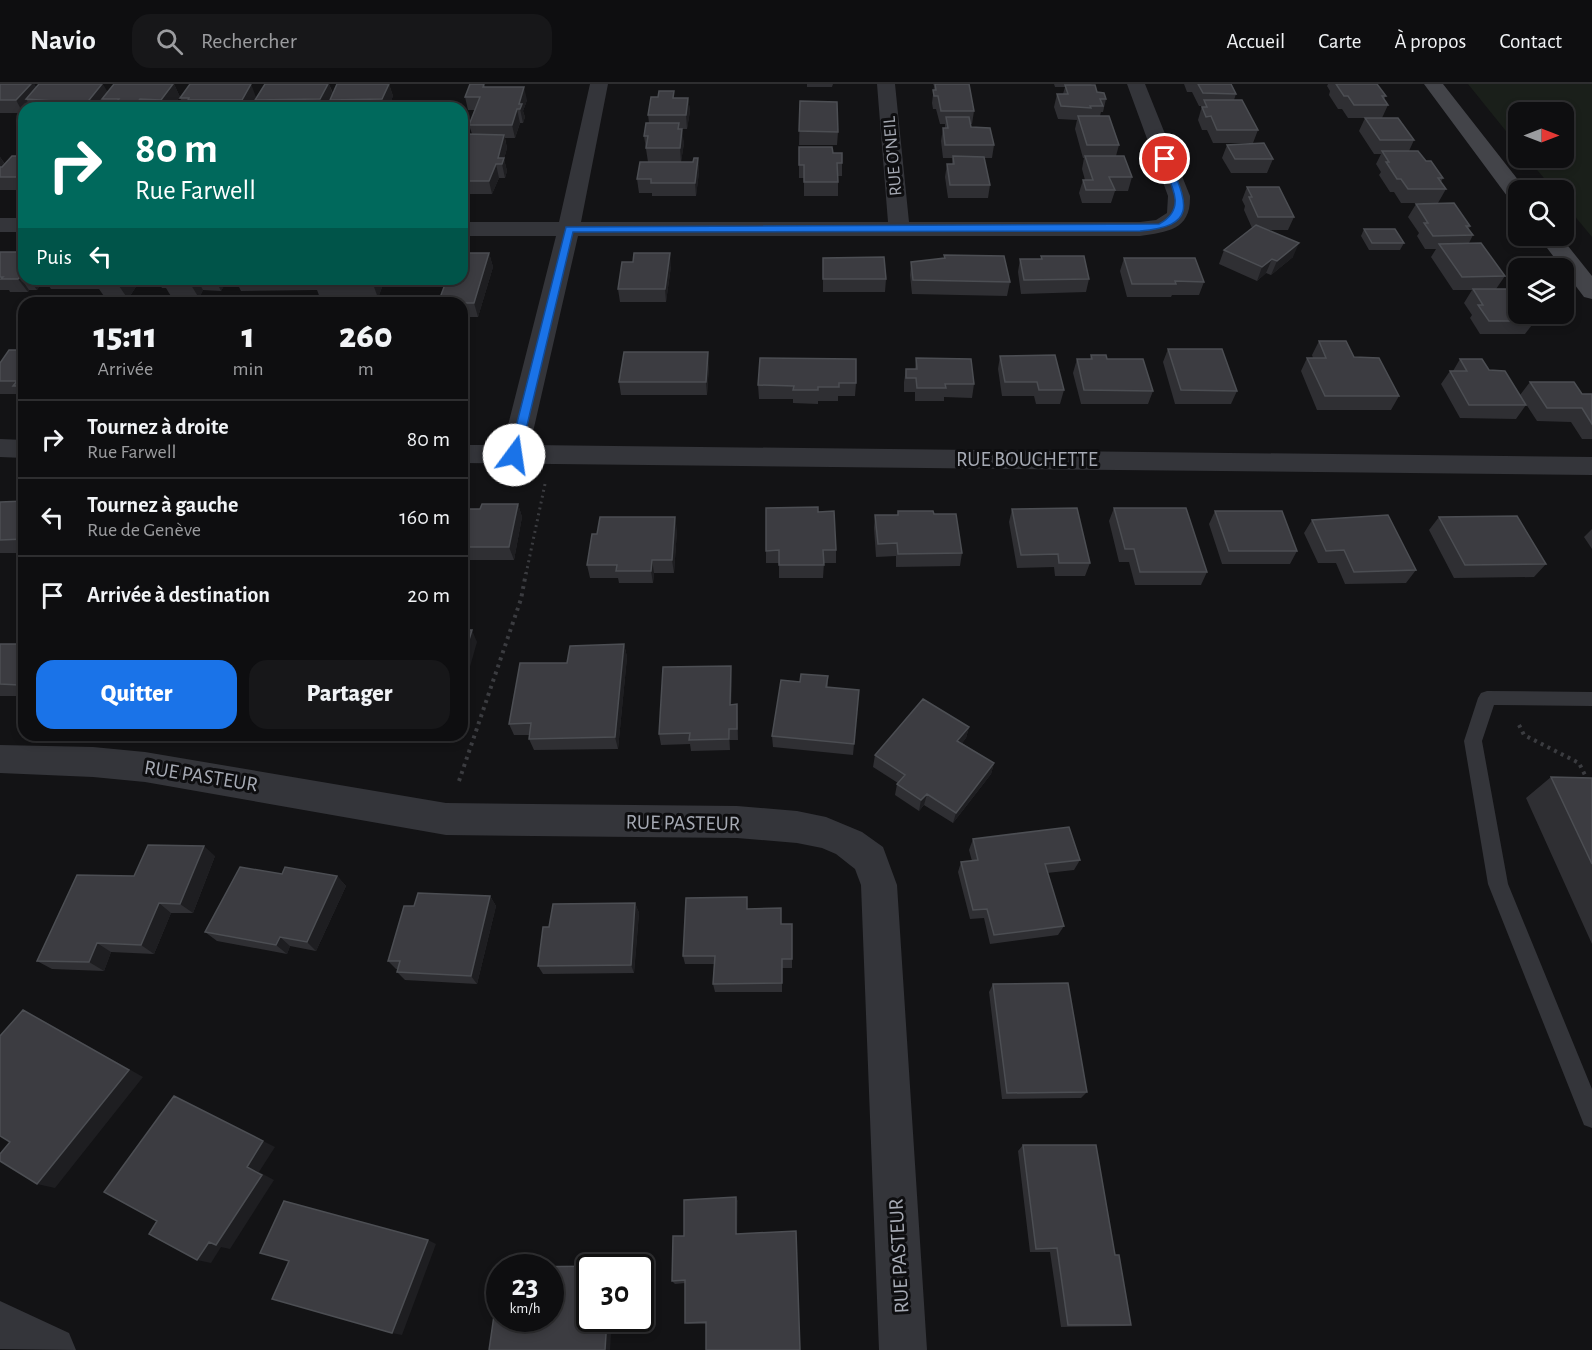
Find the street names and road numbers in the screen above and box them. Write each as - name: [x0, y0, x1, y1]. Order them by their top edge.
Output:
- street label: RUE O'NEIL: [881, 115, 905, 197]
- street label: RUE BOUCHETTE: [956, 449, 1098, 470]
- street label: RUE PASTEUR: [143, 757, 259, 795]
- street label: RUE PASTEUR: [625, 812, 741, 834]
- street label: RUE PASTEUR: [886, 1198, 912, 1314]

